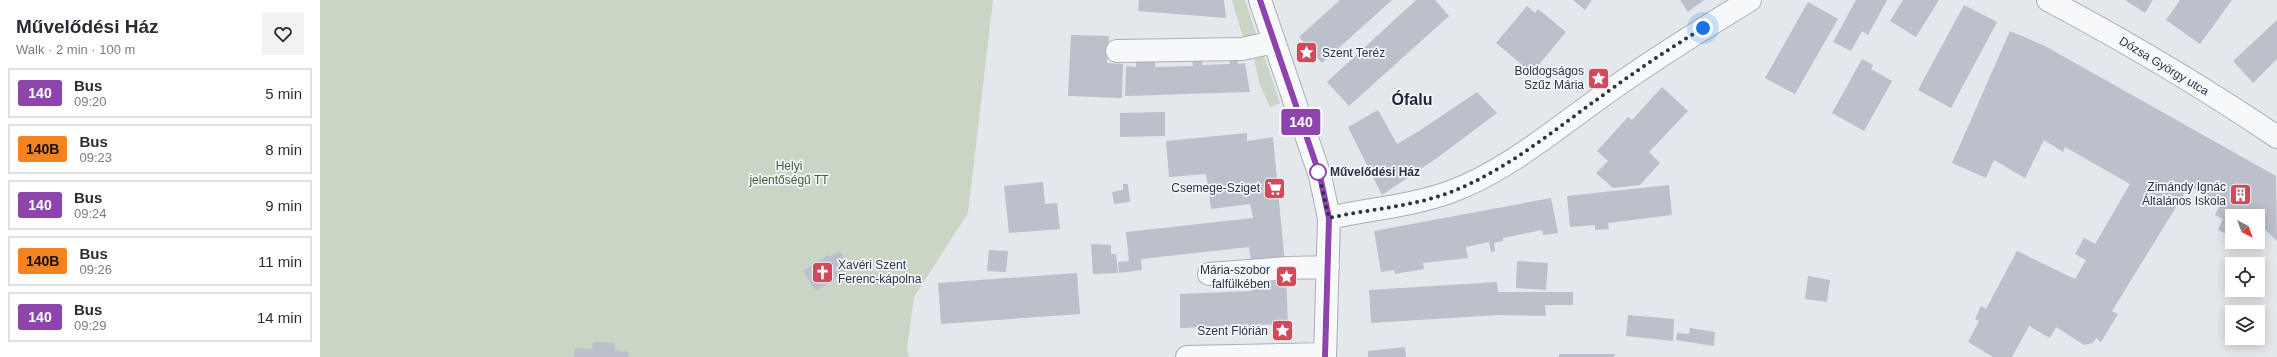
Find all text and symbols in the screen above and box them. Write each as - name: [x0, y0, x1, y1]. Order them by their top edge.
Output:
- button: heart: [262, 13, 304, 55]
- text: Művelődési Ház: [16, 16, 159, 37]
- your location: [1693, 18, 1713, 38]
- street label: Dózsa György utca: [2117, 34, 2212, 98]
- place icon: Szent Teréz: [1294, 40, 1320, 66]
- text: Walk · 2 min · 100 m: [16, 42, 135, 57]
- place label: Szent Teréz: [1322, 46, 1385, 60]
- place label: Boldogságos Szűz Mária: [1515, 64, 1584, 92]
- place icon: Boldogságos Szűz Mária: [1586, 65, 1612, 91]
- text: Bus: [74, 77, 102, 94]
- text: 140: [28, 85, 52, 101]
- text: 5 min: [265, 85, 302, 102]
- district label: Ófalu: [1392, 90, 1432, 108]
- text: 09:20: [74, 94, 107, 109]
- line badge: 140: [1278, 109, 1324, 135]
- text: 140: [1289, 114, 1313, 130]
- text: Bus: [79, 133, 108, 150]
- text: 140B: [26, 141, 59, 157]
- text: 8 min: [265, 141, 302, 158]
- text: 09:23: [79, 150, 112, 165]
- park label: Helyi jelentőségű TT: [748, 159, 829, 187]
- marker: Művelődési Ház: [1309, 163, 1327, 181]
- place label: Művelődési Ház: [1330, 165, 1420, 179]
- supermarket icon: Csemege-Sziget: [1262, 175, 1288, 201]
- place label: Zimándy Ignác Általános Iskola: [2142, 180, 2226, 208]
- place label: Csemege-Sziget: [1171, 181, 1261, 195]
- building icon: Zimándy Ignác Általános Iskola: [2228, 181, 2254, 207]
- text: Bus: [74, 189, 102, 206]
- text: 140: [28, 197, 52, 213]
- text: 9 min: [265, 197, 302, 214]
- text: 09:24: [74, 206, 107, 221]
- north arrow: [2225, 209, 2265, 249]
- map controls: [2225, 209, 2265, 345]
- text: Bus: [79, 245, 108, 262]
- text: 140B: [26, 253, 59, 269]
- text: 11 min: [258, 253, 302, 270]
- button: locate: [2225, 257, 2265, 297]
- place label: Xavéri Szent Ferenc-kápolna: [838, 258, 922, 286]
- church icon: Xavéri Szent Ferenc-kápolna: [809, 259, 835, 285]
- text: 09:26: [79, 262, 112, 277]
- place label: Mária-szobor falfülkében: [1200, 263, 1270, 291]
- place icon: Mária-szobor falfülkében: [1273, 264, 1299, 290]
- text: Bus: [74, 301, 102, 318]
- button: layers: [2225, 305, 2265, 345]
- text: 140: [28, 309, 52, 325]
- text: 14 min: [257, 309, 302, 326]
- text: 09:29: [74, 318, 107, 333]
- place icon: Szent Flórián: [1270, 318, 1296, 344]
- place label: Szent Flórián: [1197, 324, 1268, 338]

